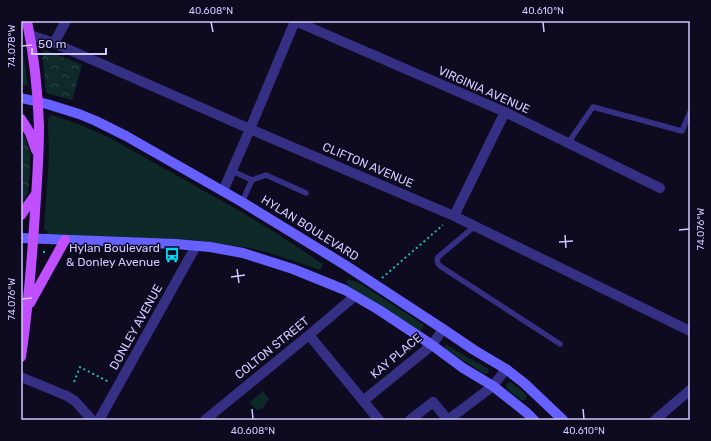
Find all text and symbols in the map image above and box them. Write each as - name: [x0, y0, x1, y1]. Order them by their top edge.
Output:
- text: 40.608°N: [189, 5, 233, 17]
- text: 40.610°N: [522, 5, 564, 17]
- text: 74.078°W: [6, 25, 18, 67]
- scale bar: [32, 30, 106, 56]
- text: 50 m: [38, 37, 66, 51]
- street label: VIRGINIA AVENUE: [436, 63, 532, 117]
- street label: CLIFTON AVENUE: [320, 140, 416, 190]
- street label: HYLAN BOULEVARD: [259, 192, 361, 264]
- text: 74.076°W: [695, 208, 707, 250]
- place label: Hylan Boulevard & Donley Avenue: [66, 241, 160, 269]
- bus stop icon: Hylan Boulevard & Donley Avenue: [163, 246, 181, 264]
- text: 74.076°W: [6, 278, 18, 320]
- street label: DONLEY AVENUE: [107, 282, 165, 372]
- street label: COLTON STREET: [232, 314, 312, 382]
- street label: KAY PLACE: [368, 331, 424, 381]
- text: 40.608°N: [231, 425, 275, 437]
- text: 40.610°N: [563, 425, 605, 437]

